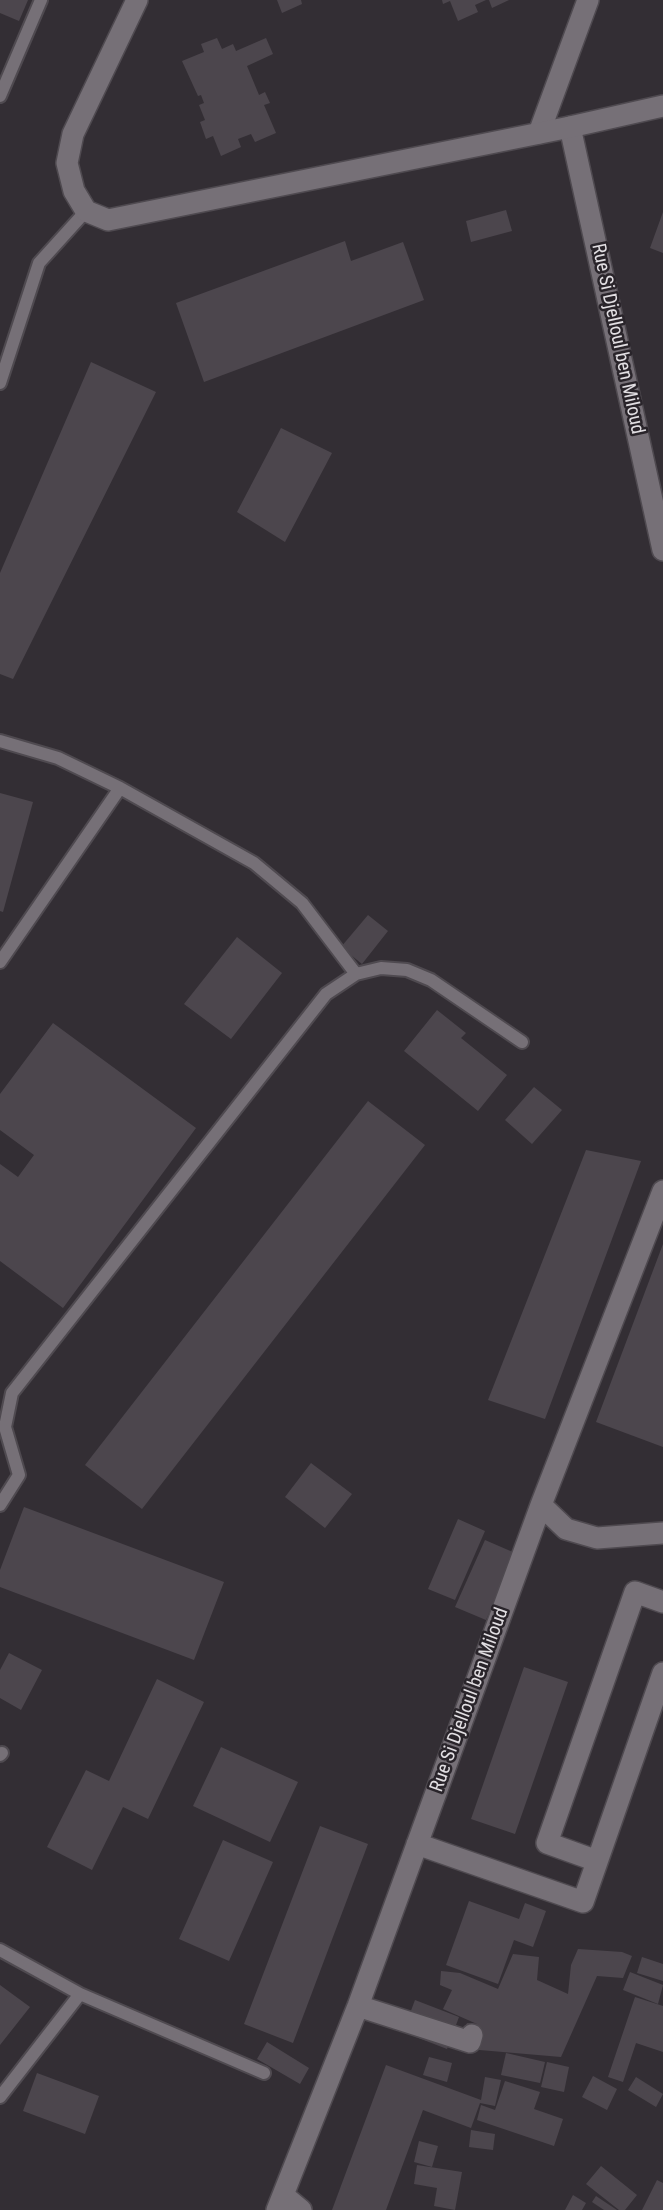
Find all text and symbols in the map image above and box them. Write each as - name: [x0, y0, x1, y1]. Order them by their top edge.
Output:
- street label: Rue Si Djelloul ben Miloud: [586, 242, 648, 436]
- street label: Rue Si Djelloul ben Miloud: [426, 1605, 514, 1795]

